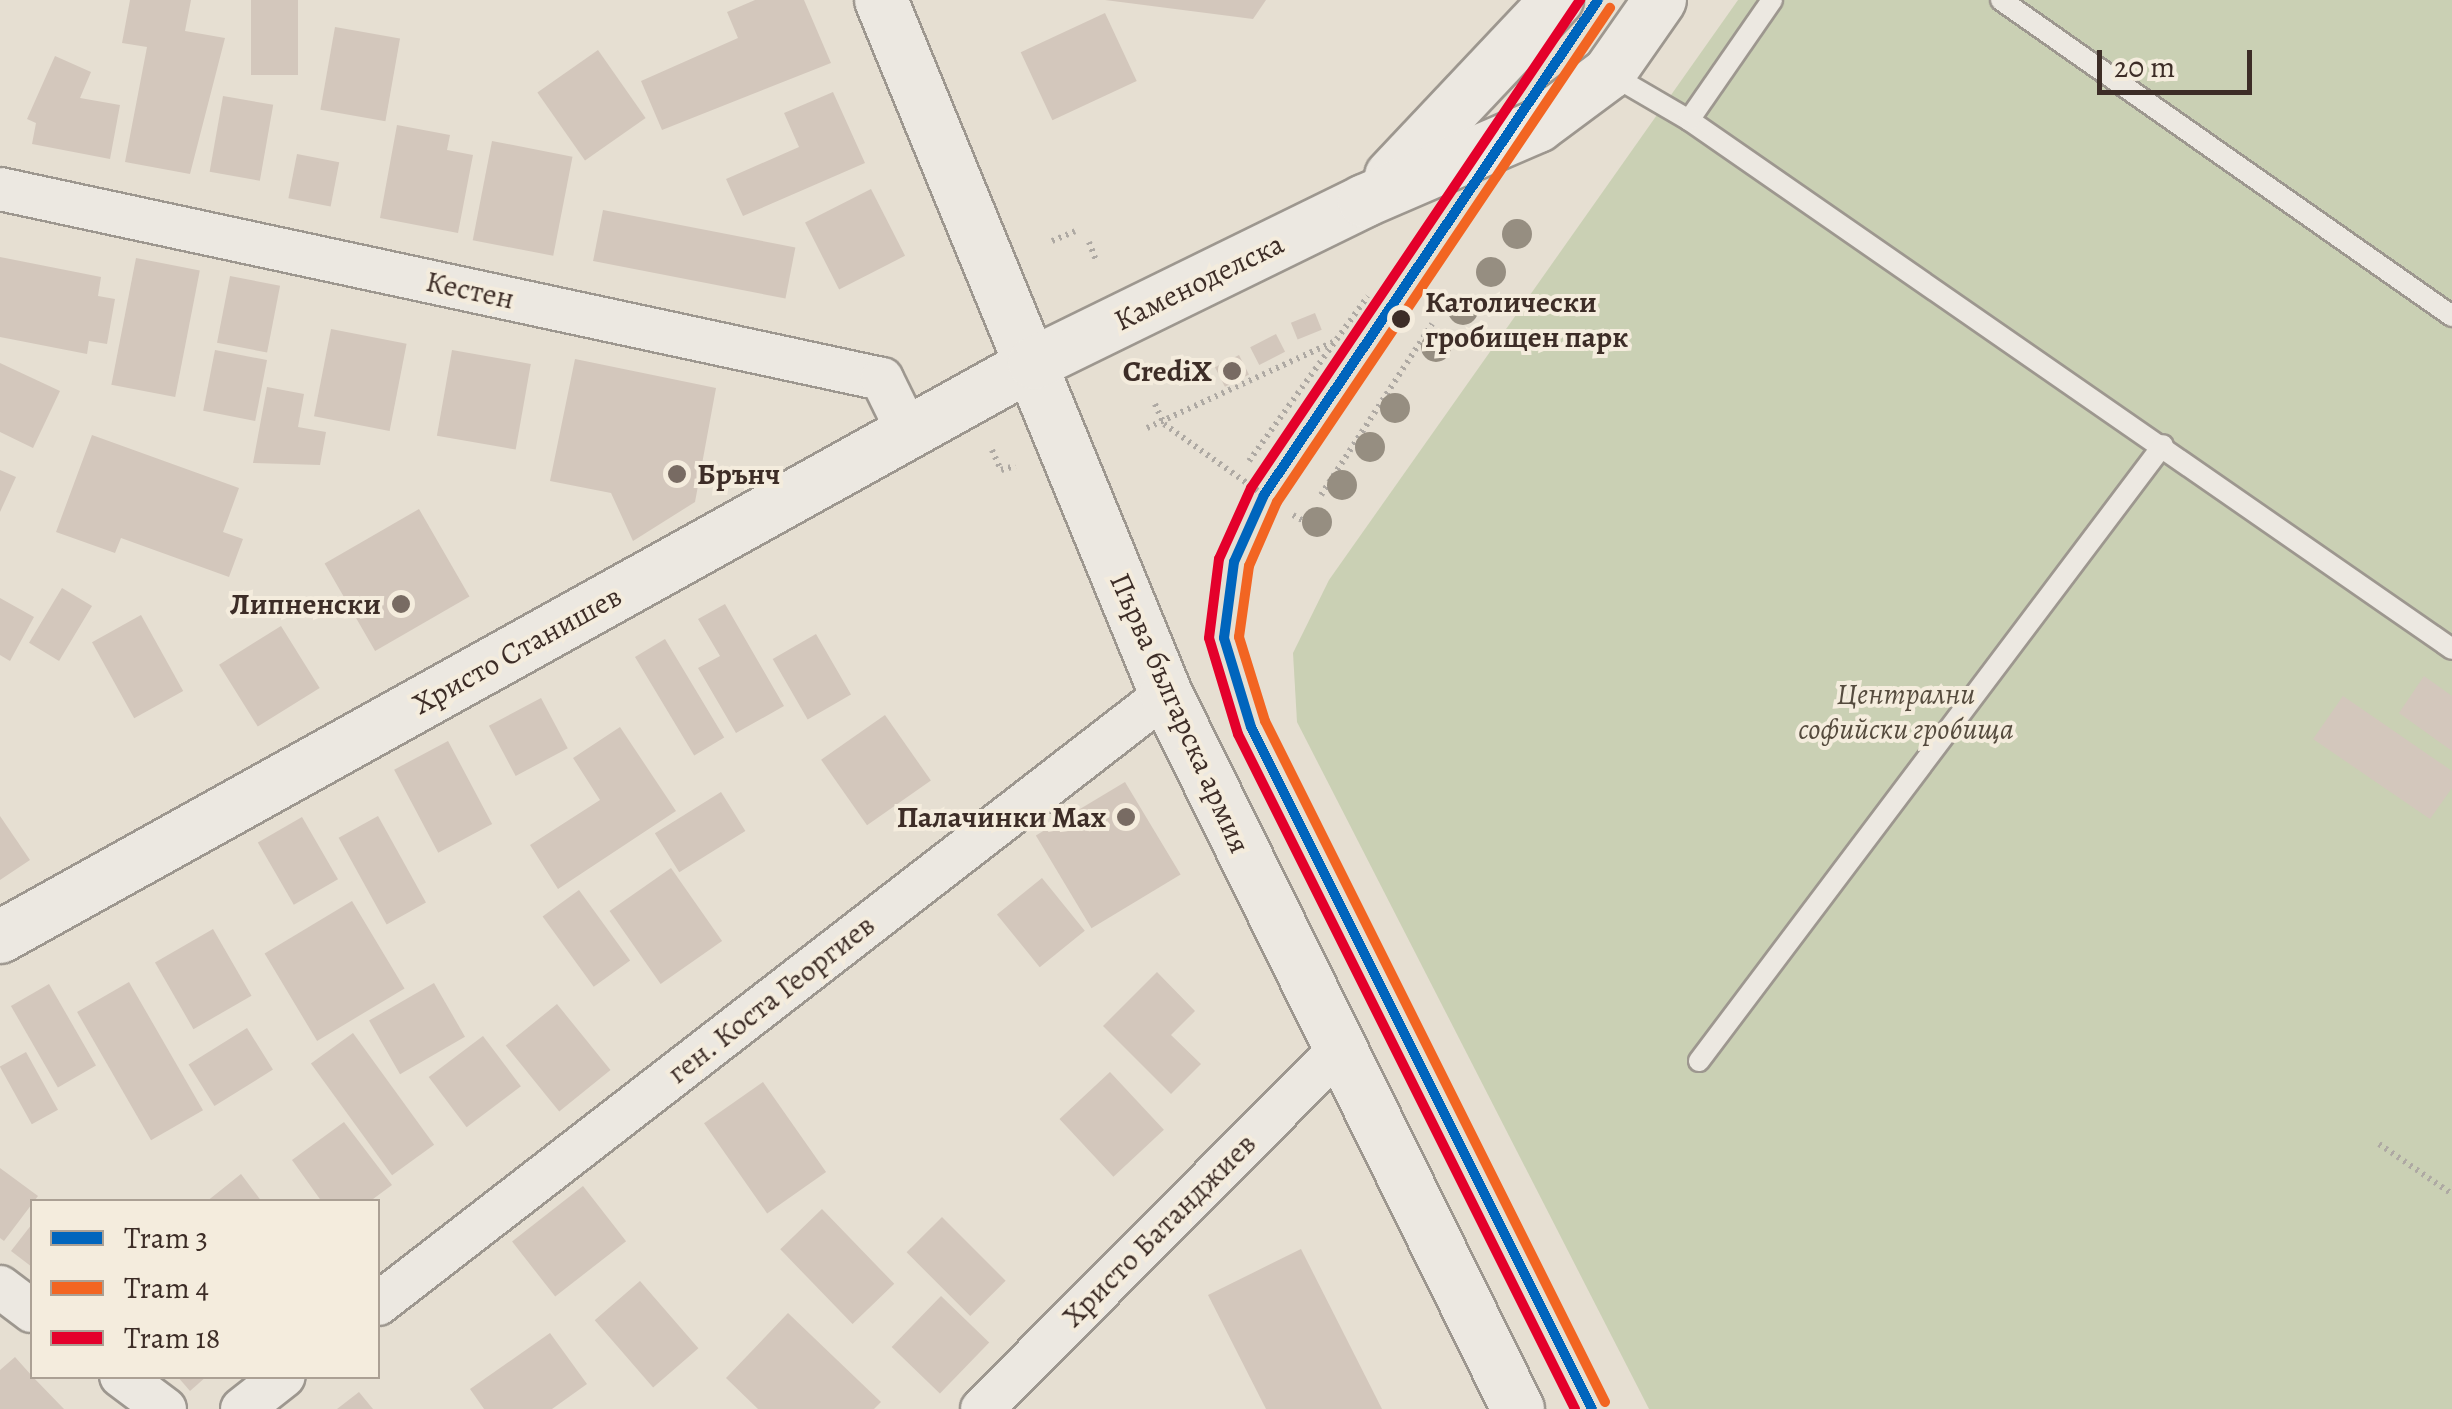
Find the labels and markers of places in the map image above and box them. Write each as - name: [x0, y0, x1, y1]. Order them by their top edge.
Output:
- place label: Католически гробищен парк: [1425, 284, 1628, 354]
- marker: Католически гробищен парк: [1386, 304, 1416, 334]
- place label: CrediX: [1123, 353, 1212, 389]
- marker: CrediX: [1221, 360, 1243, 382]
- place label: Брънч: [697, 456, 780, 492]
- marker: Брънч: [666, 463, 688, 485]
- place label: Липненски: [230, 586, 381, 622]
- marker: Липненски: [390, 593, 412, 615]
- place label: Палачинки Max: [897, 799, 1106, 835]
- marker: Палачинки Max: [1115, 806, 1137, 828]

